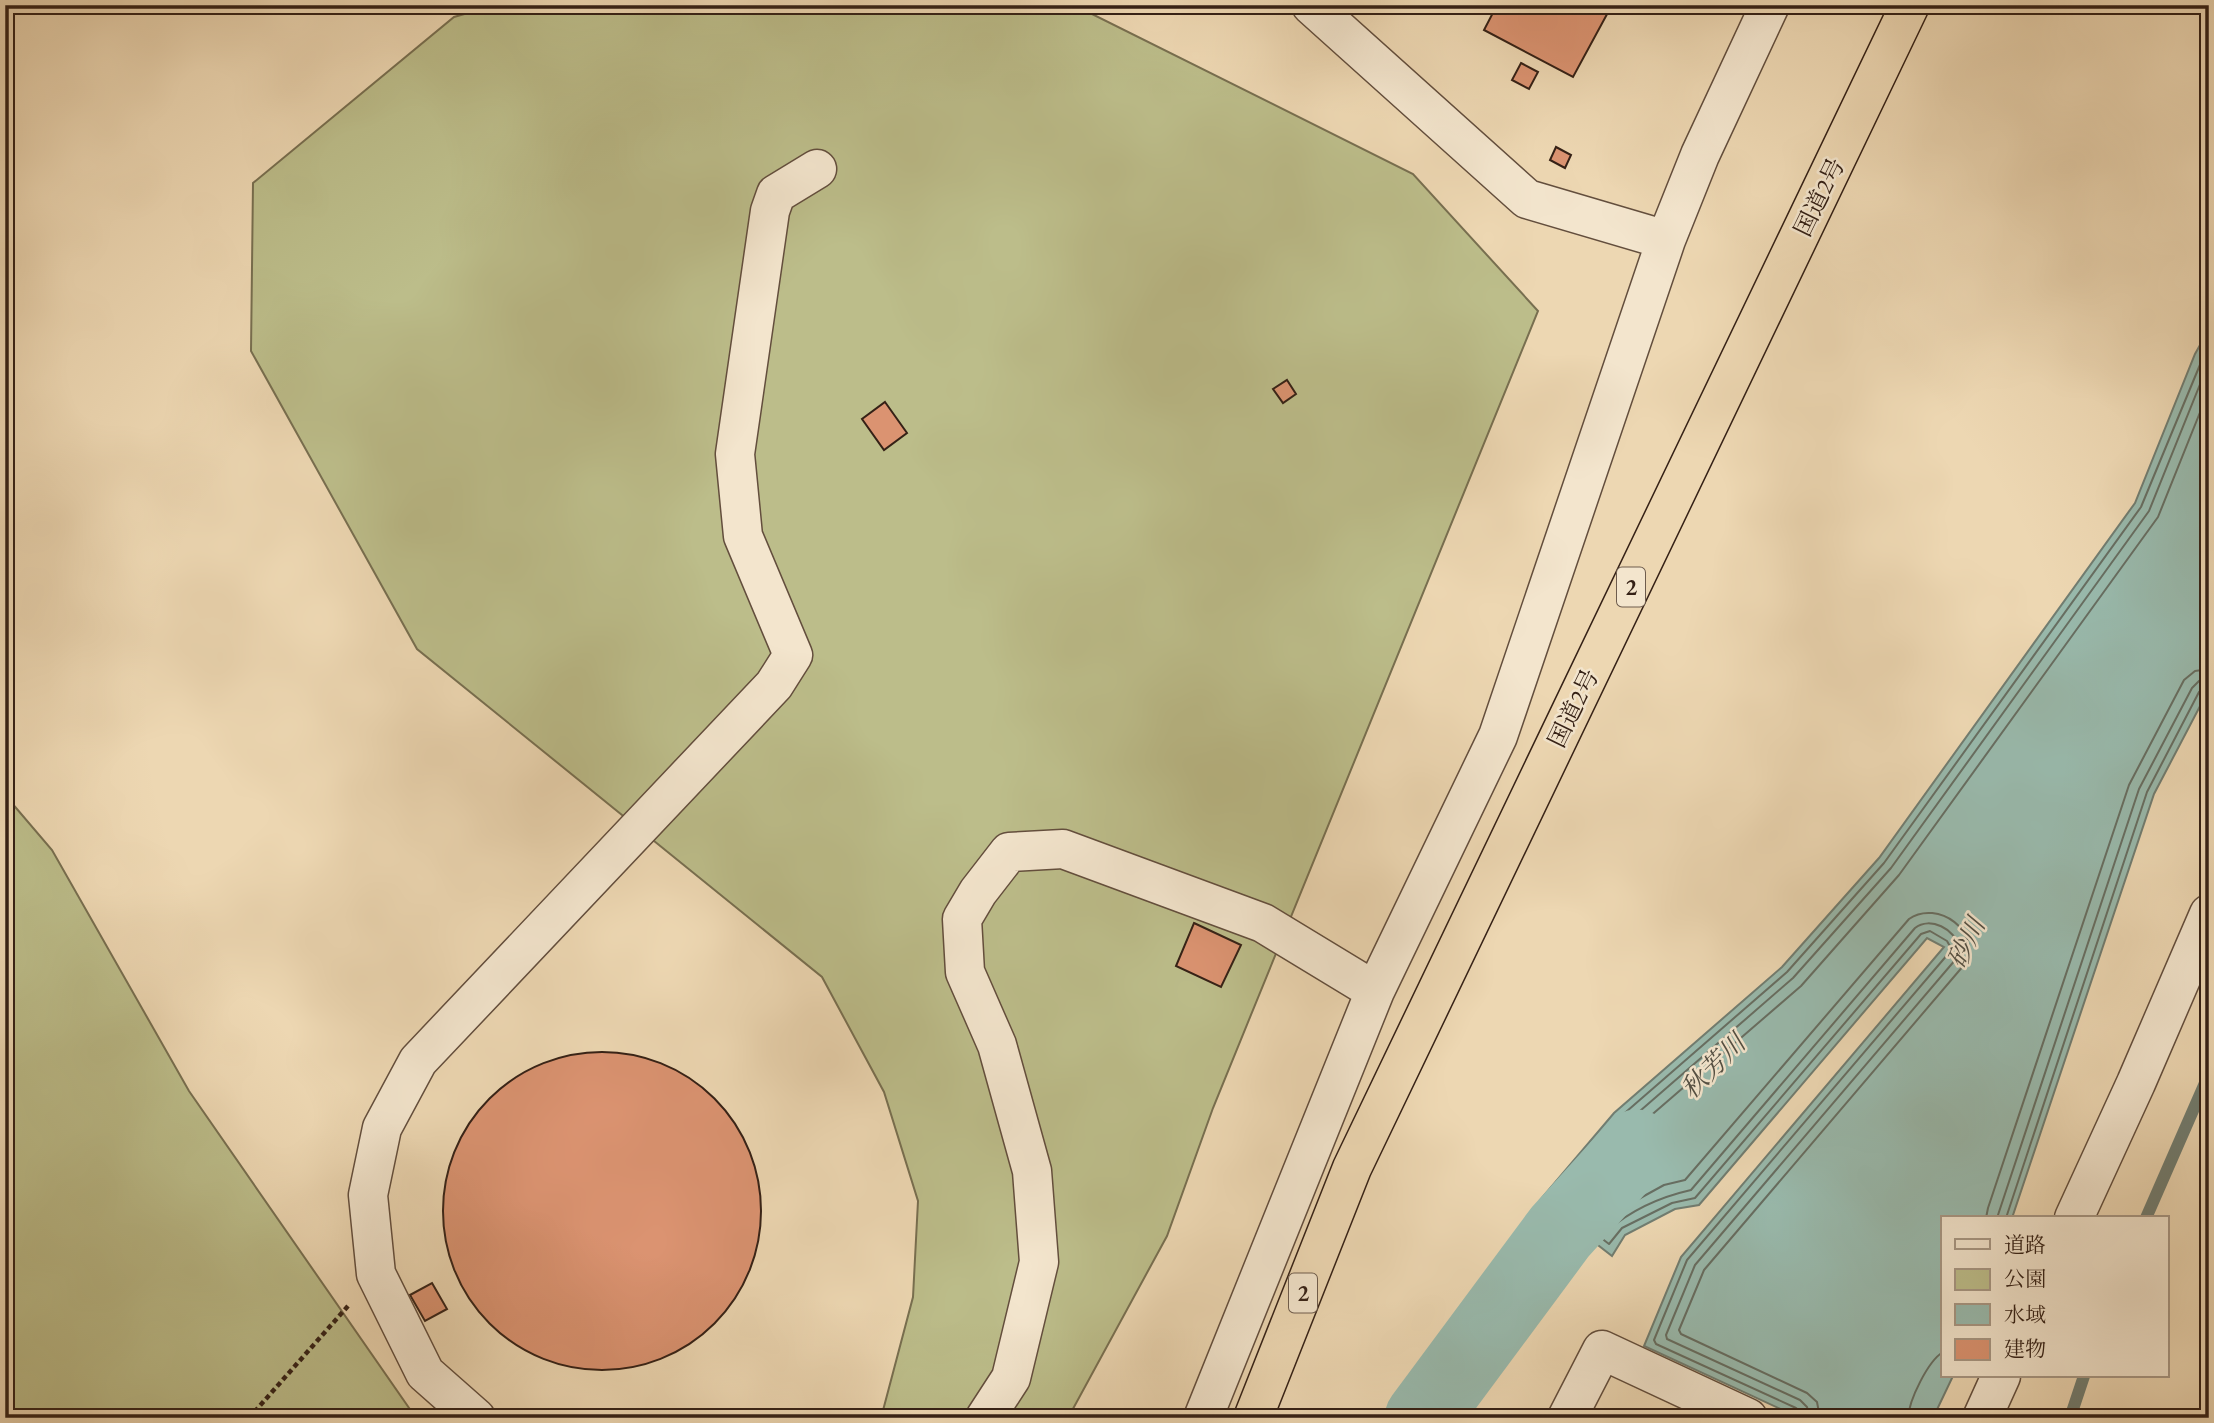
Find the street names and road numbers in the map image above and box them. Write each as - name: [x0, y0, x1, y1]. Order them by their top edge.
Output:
- street label: 国道2号: [1787, 153, 1851, 241]
- road number: 2: [1617, 568, 1645, 607]
- street label: 国道2号: [1541, 664, 1605, 752]
- road number: 2: [1289, 1274, 1317, 1312]

